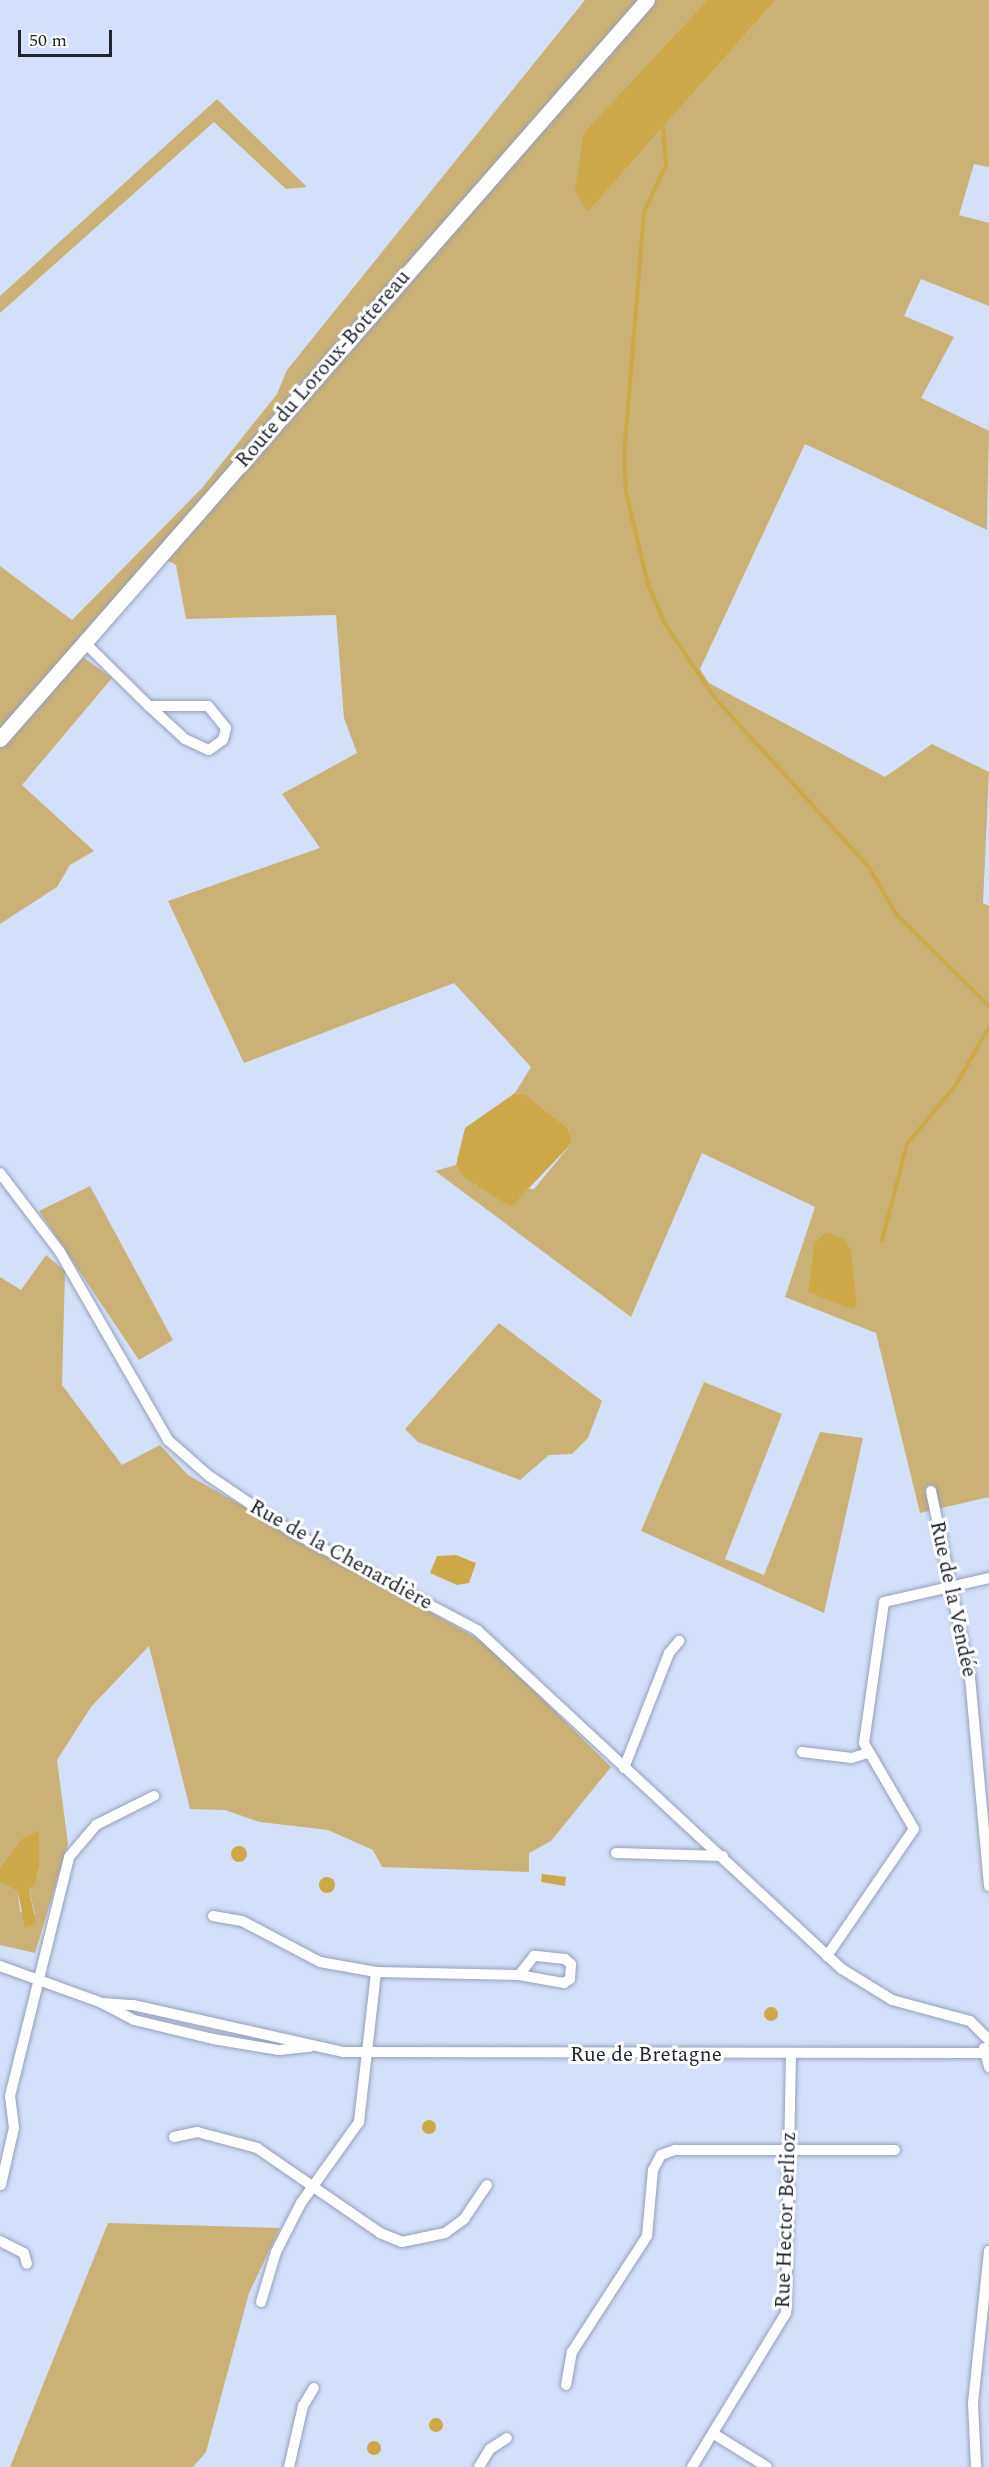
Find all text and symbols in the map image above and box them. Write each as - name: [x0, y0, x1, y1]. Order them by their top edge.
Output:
- scale bar: [21, 18, 116, 56]
- text: 50 m: [29, 27, 67, 54]
- street label: Route du Loroux-Bottereau: [230, 265, 416, 473]
- street label: Rue de la Chenardière: [245, 1494, 437, 1616]
- street label: Rue de la Vendée: [924, 1519, 982, 1679]
- street label: Rue de Bretagne: [570, 2042, 722, 2068]
- street label: Rue Hector Berlioz: [770, 2131, 802, 2309]

